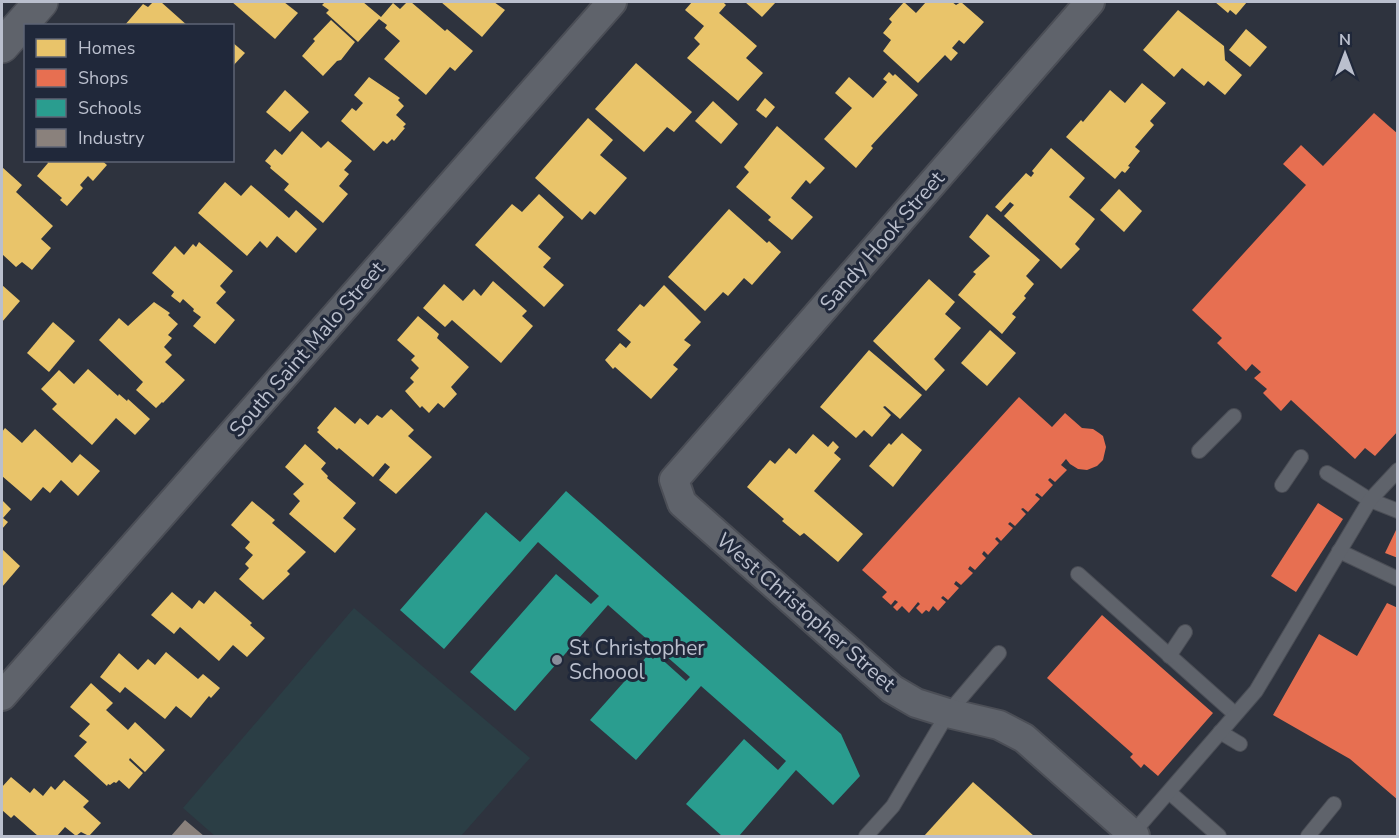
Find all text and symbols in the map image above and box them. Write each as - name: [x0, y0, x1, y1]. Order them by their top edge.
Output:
- legend: [24, 24, 234, 162]
- north arrow: [1315, 24, 1375, 84]
- text: N: [1339, 29, 1351, 51]
- text: Homes: [78, 36, 135, 60]
- text: Shops: [78, 66, 128, 90]
- text: Schools: [78, 96, 142, 120]
- text: Industry: [78, 126, 145, 150]
- street label: Sandy Hook Street: [813, 165, 951, 317]
- street label: South Saint Malo Street: [223, 255, 392, 443]
- street label: West Christopher Street: [711, 526, 902, 698]
- place label: St Christopher Schoool: [569, 634, 705, 686]
- marker: St Christopher Schoool: [550, 653, 564, 667]

